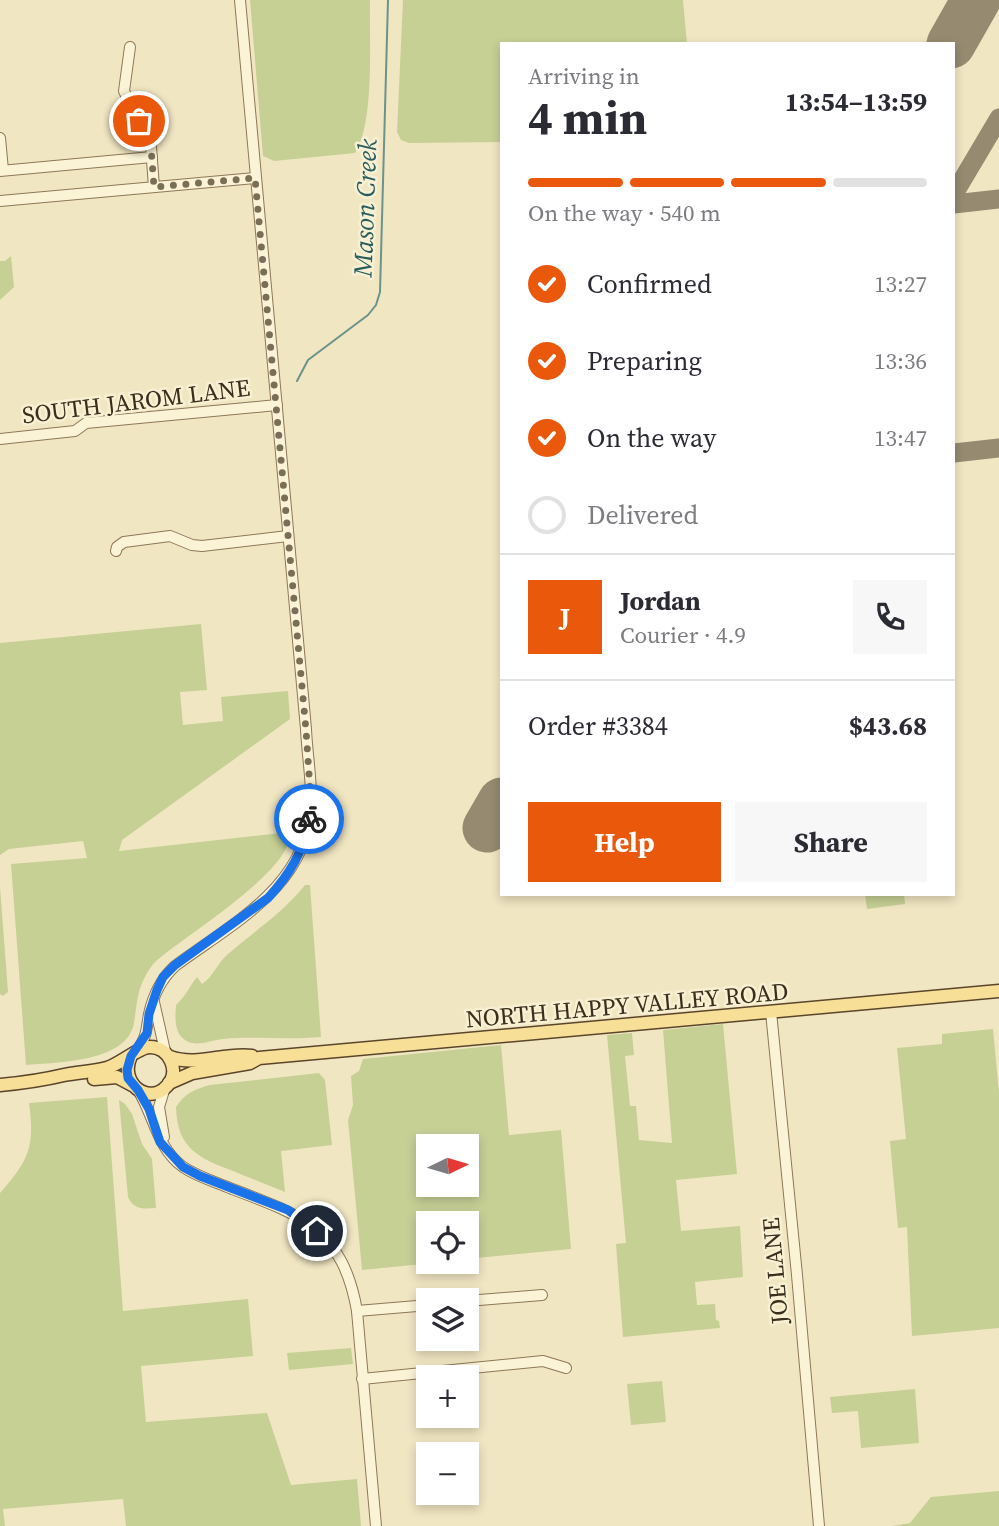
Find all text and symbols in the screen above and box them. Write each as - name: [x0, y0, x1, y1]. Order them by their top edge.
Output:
- text: Arriving in: [528, 60, 640, 92]
- text: 13:54–13:59: [785, 84, 927, 120]
- text: 4 min: [528, 86, 647, 149]
- pin: [109, 91, 169, 151]
- icon: bag: [120, 102, 158, 140]
- water label: Mason Creek: [345, 138, 385, 279]
- text: On the way · 540 m: [528, 197, 721, 229]
- icon: check: [528, 265, 566, 303]
- text: Confirmed: [587, 266, 712, 302]
- text: 13:27: [874, 268, 927, 300]
- icon: check: [528, 342, 566, 380]
- text: Preparing: [587, 343, 702, 379]
- text: 13:36: [874, 345, 927, 377]
- street label: SOUTH JAROM LANE: [20, 371, 252, 431]
- icon: check: [528, 419, 566, 457]
- text: On the way: [587, 420, 716, 456]
- text: 13:47: [874, 422, 927, 454]
- text: Delivered: [587, 497, 698, 533]
- button: phone: [853, 580, 927, 654]
- text: Jordan: [620, 583, 701, 619]
- text: J: [560, 599, 570, 635]
- text: Courier · 4.9: [620, 619, 746, 651]
- text: Order #3384: [528, 708, 668, 744]
- text: $43.68: [849, 708, 927, 744]
- courier: [274, 784, 344, 854]
- icon: bike: [290, 800, 328, 838]
- button: Help: [528, 802, 721, 882]
- button: Share: [735, 802, 927, 882]
- street label: NORTH HAPPY VALLEY ROAD: [464, 974, 790, 1036]
- north arrow: [416, 1134, 480, 1197]
- map controls: [416, 1134, 479, 1505]
- pin: [287, 1201, 347, 1261]
- button: locate: [416, 1211, 479, 1274]
- icon: home: [298, 1212, 336, 1250]
- street label: JOE LANE: [754, 1216, 796, 1327]
- button: layers: [416, 1288, 479, 1351]
- button: +: [416, 1365, 479, 1428]
- button: −: [416, 1442, 479, 1505]

